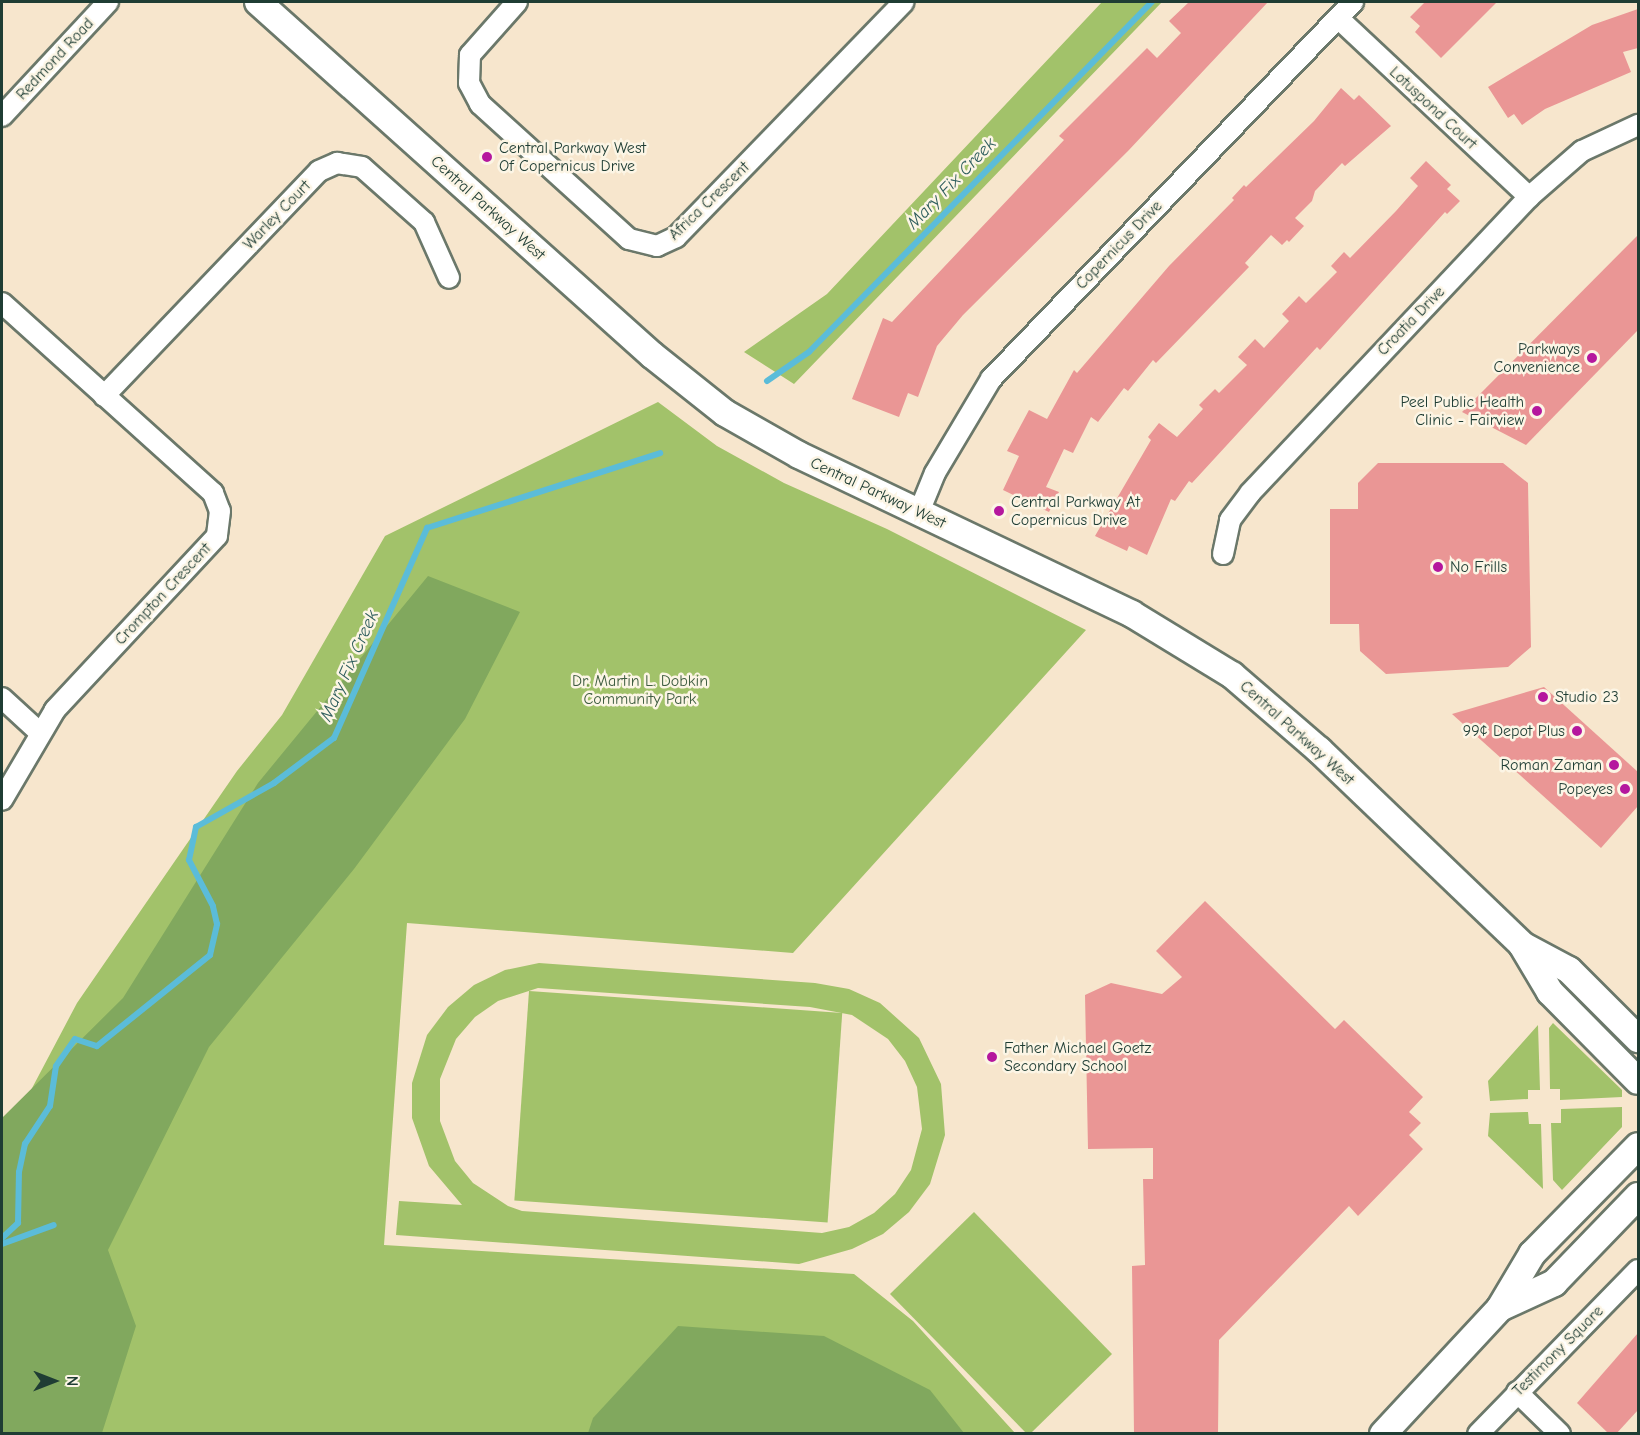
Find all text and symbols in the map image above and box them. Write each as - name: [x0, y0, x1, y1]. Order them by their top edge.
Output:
- street label: Redmond Road: [12, 14, 98, 104]
- street label: Lotuspond Court: [1385, 63, 1481, 153]
- water label: Mary Fix Creek: [903, 134, 1001, 234]
- place label: Central Parkway West Of Copernicus Drive: [499, 138, 646, 176]
- marker: Central Parkway West Of Copernicus Drive: [480, 150, 494, 164]
- street label: Central Parkway West: [427, 152, 549, 264]
- street label: Africa Crescent: [665, 158, 753, 244]
- street label: Warley Court: [239, 176, 315, 254]
- street label: Copernicus Drive: [1072, 197, 1166, 293]
- street label: Croatia Drive: [1373, 282, 1449, 360]
- place label: Parkways Convenience: [1493, 339, 1580, 377]
- marker: Parkways Convenience: [1585, 351, 1599, 365]
- place label: Peel Public Health Clinic - Fairview: [1400, 392, 1524, 430]
- marker: Peel Public Health Clinic - Fairview: [1528, 402, 1546, 420]
- street label: Central Parkway West: [807, 453, 949, 533]
- place label: Central Parkway At Copernicus Drive: [1011, 492, 1140, 530]
- marker: Central Parkway At Copernicus Drive: [992, 504, 1006, 518]
- street label: Crompton Crescent: [111, 539, 215, 649]
- place label: No Frills: [1450, 557, 1507, 577]
- marker: No Frills: [1431, 560, 1445, 574]
- water label: Mary Fix Creek: [316, 607, 384, 725]
- park label: Dr. Martin L. Dobkin Community Park: [572, 671, 708, 709]
- street label: Central Parkway West: [1236, 677, 1358, 789]
- place label: Studio 23: [1555, 687, 1619, 707]
- marker: Studio 23: [1536, 690, 1550, 704]
- place label: 99¢ Depot Plus: [1463, 721, 1565, 741]
- marker: 99¢ Depot Plus: [1570, 724, 1584, 738]
- place label: Roman Zaman: [1501, 755, 1602, 775]
- marker: Roman Zaman: [1607, 758, 1621, 772]
- place label: Popeyes: [1558, 779, 1613, 799]
- marker: Popeyes: [1618, 782, 1632, 796]
- place label: Father Michael Goetz Secondary School: [1004, 1038, 1151, 1076]
- marker: Father Michael Goetz Secondary School: [985, 1050, 999, 1064]
- street label: Testimony Square: [1509, 1302, 1607, 1400]
- north arrow: [24, 1351, 84, 1411]
- text: N: [63, 1376, 81, 1386]

